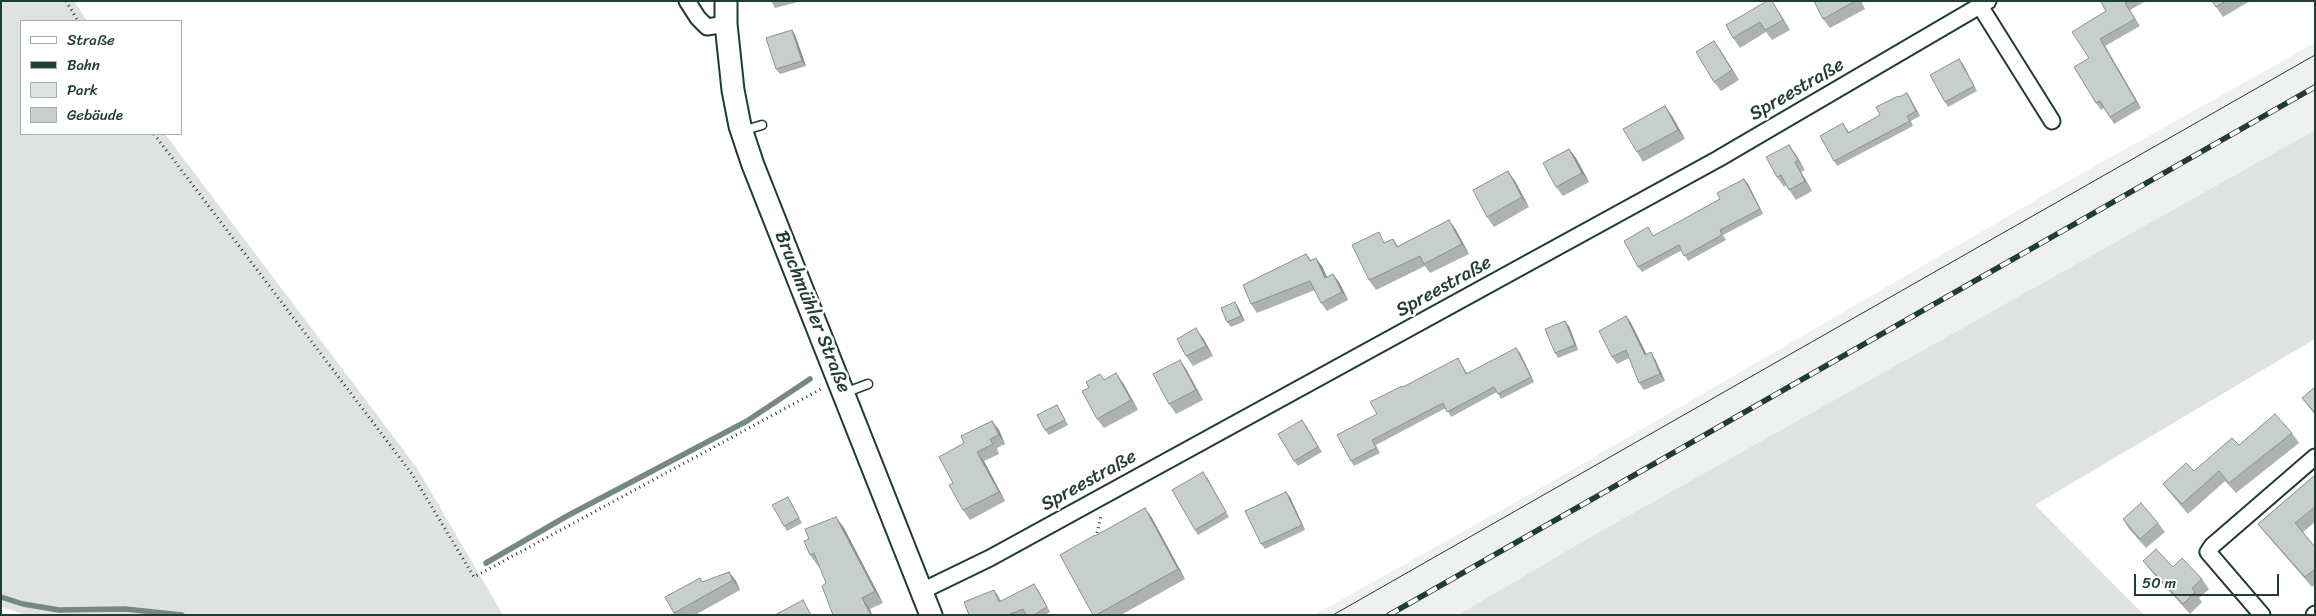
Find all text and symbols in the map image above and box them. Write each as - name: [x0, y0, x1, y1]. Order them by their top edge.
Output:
- legend: [20, 20, 182, 135]
- text: Straße: [67, 27, 115, 53]
- text: Bahn: [67, 52, 100, 78]
- street label: Spreestraße: [1746, 54, 1848, 126]
- text: Park: [67, 77, 98, 103]
- text: Gebäude: [67, 102, 123, 128]
- street label: Bruchmühler Straße: [769, 228, 855, 396]
- street label: Spreestraße: [1392, 251, 1496, 323]
- street label: Spreestraße: [1037, 445, 1141, 517]
- scale bar: [2136, 564, 2281, 596]
- text: 50 m: [2142, 570, 2176, 596]

